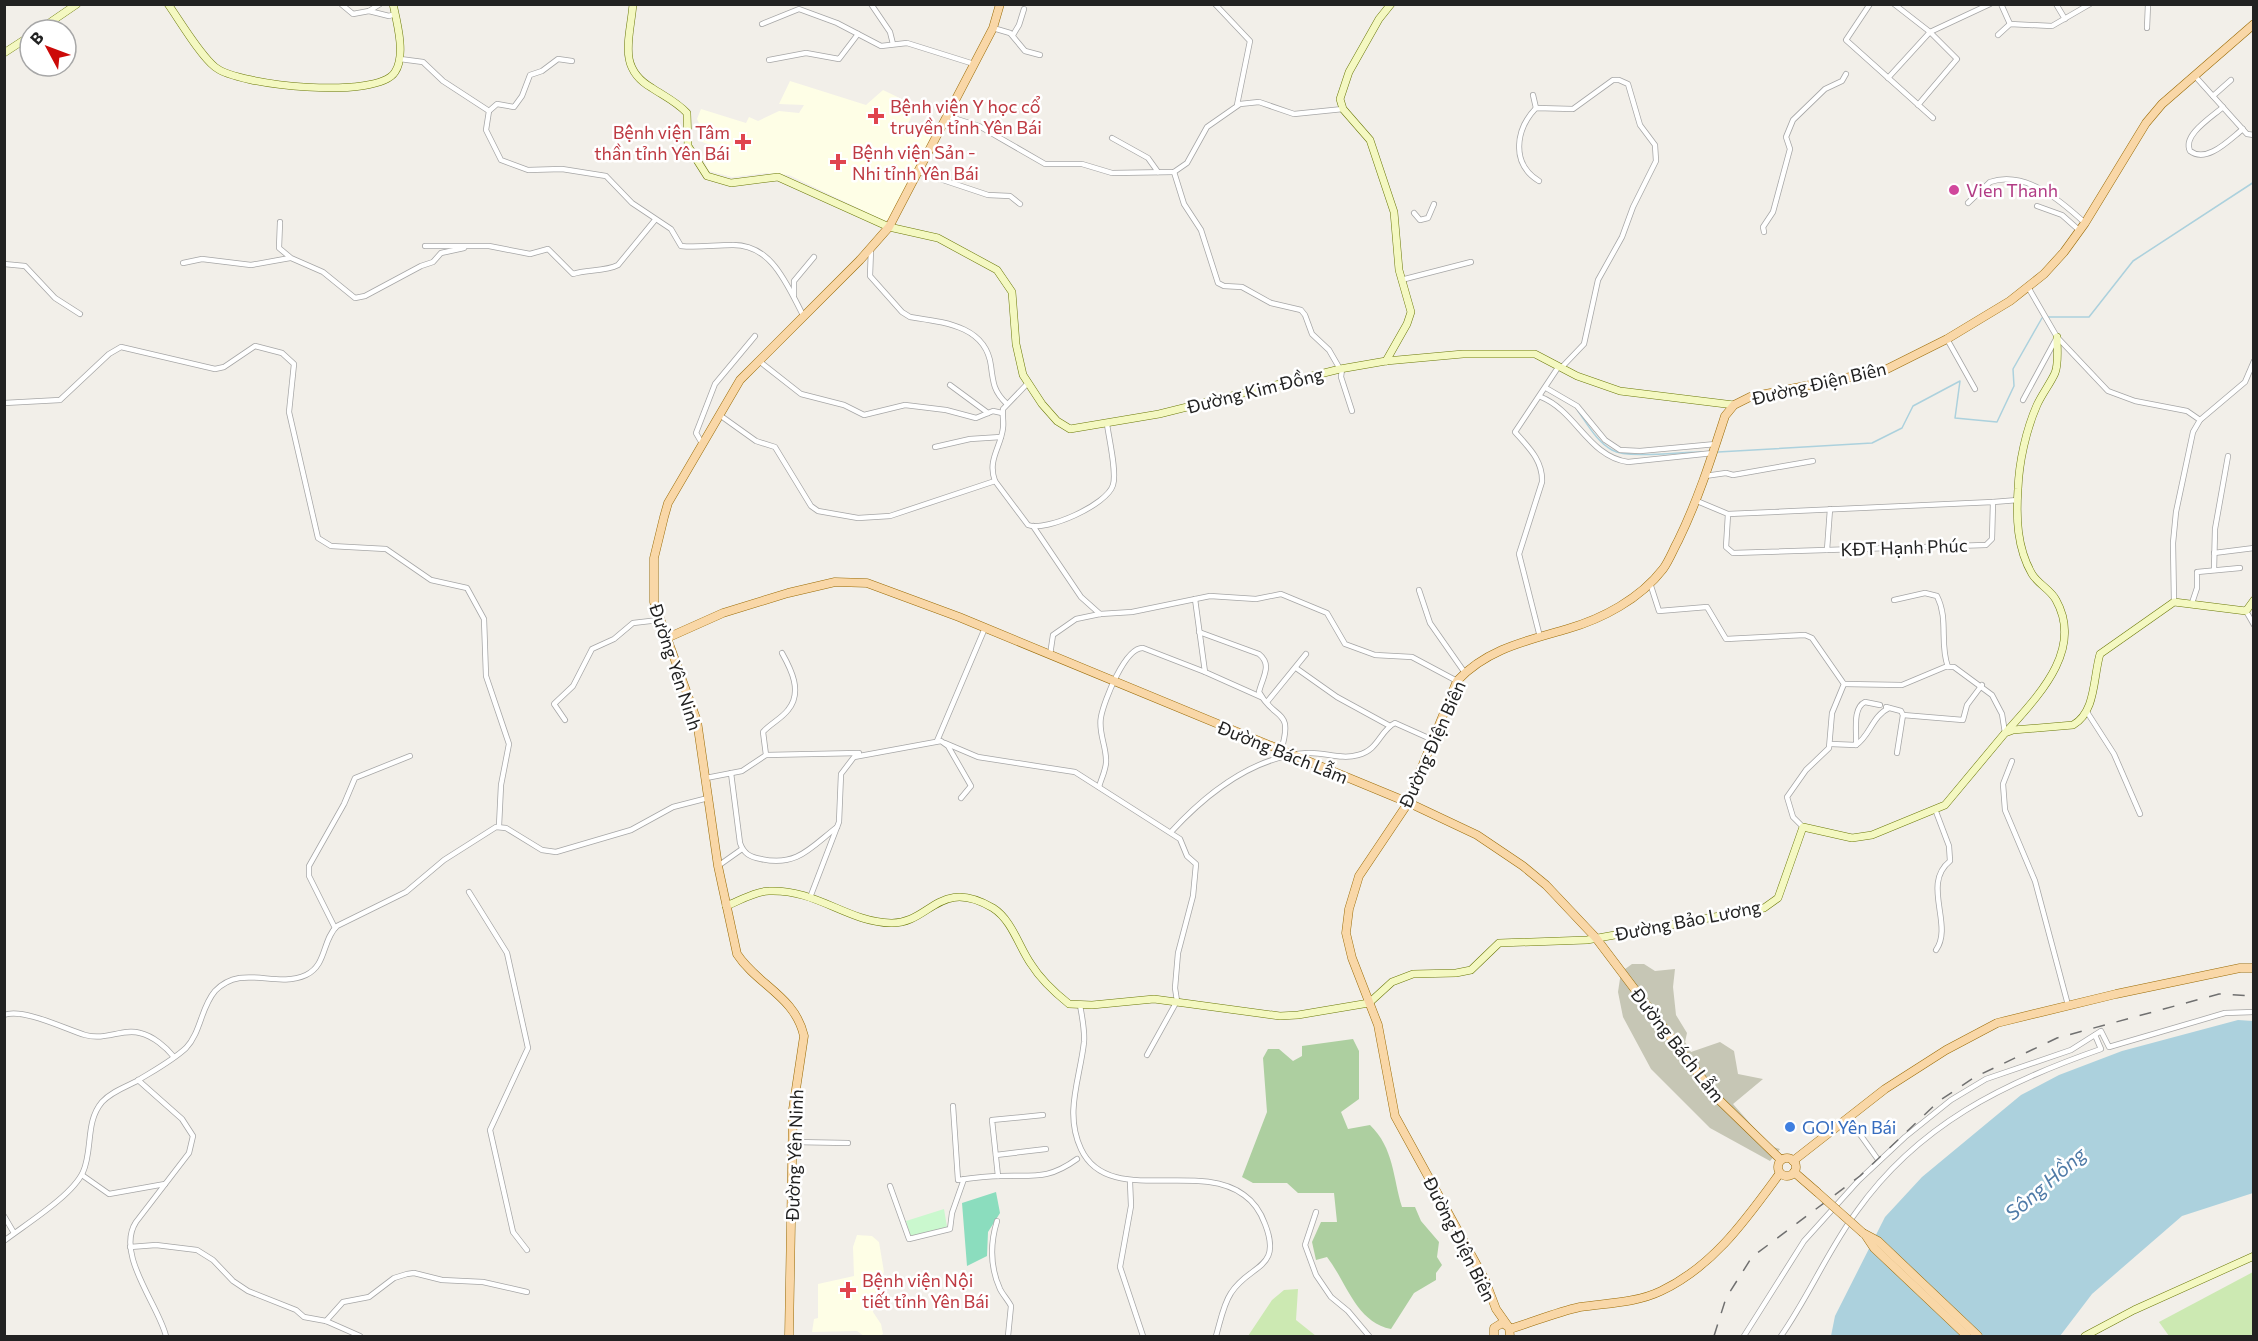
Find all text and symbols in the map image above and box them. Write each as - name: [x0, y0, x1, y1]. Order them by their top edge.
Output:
- north arrow: [18, 18, 78, 78]
- text: B: [26, 27, 47, 48]
- place label: Bệnh viện Y học cổ truyền tỉnh Yên Bái: [890, 95, 1042, 138]
- marker: Bệnh viện Y học cổ truyền tỉnh Yên Bái: [867, 107, 885, 125]
- place label: Bệnh viện Tâm thần tỉnh Yên Bái: [594, 121, 730, 164]
- marker: Bệnh viện Tâm thần tỉnh Yên Bái: [734, 133, 752, 151]
- place label: Bệnh viện Sản - Nhi tỉnh Yên Bái: [852, 141, 979, 184]
- marker: Bệnh viện Sản - Nhi tỉnh Yên Bái: [829, 153, 847, 171]
- place label: Vien Thanh: [1966, 179, 2058, 201]
- marker: Vien Thanh: [1947, 183, 1961, 197]
- street label: Đường Điện Biên: [1749, 357, 1888, 409]
- street label: Đường Kim Đồng: [1184, 362, 1326, 418]
- street label: KĐT Hạnh Phúc: [1840, 534, 1968, 560]
- street label: Đường Yên Ninh: [645, 600, 707, 733]
- street label: Đường Điện Biên: [1394, 677, 1470, 812]
- street label: Đường Bách Lẫm: [1214, 715, 1351, 788]
- street label: Đường Bảo Lương: [1612, 895, 1763, 945]
- street label: Đường Bách Lẫm: [1626, 983, 1729, 1106]
- street label: Đường Yên Ninh: [781, 1089, 807, 1222]
- place label: GO! Yên Bái: [1802, 1116, 1897, 1138]
- marker: GO! Yên Bái: [1783, 1120, 1797, 1134]
- water label: Sông Hồng: [2000, 1141, 2091, 1225]
- street label: Đường Điện Biên: [1419, 1172, 1501, 1305]
- place label: Bệnh viện Nội tiết tỉnh Yên Bái: [862, 1269, 989, 1312]
- marker: Bệnh viện Nội tiết tỉnh Yên Bái: [839, 1281, 857, 1299]

